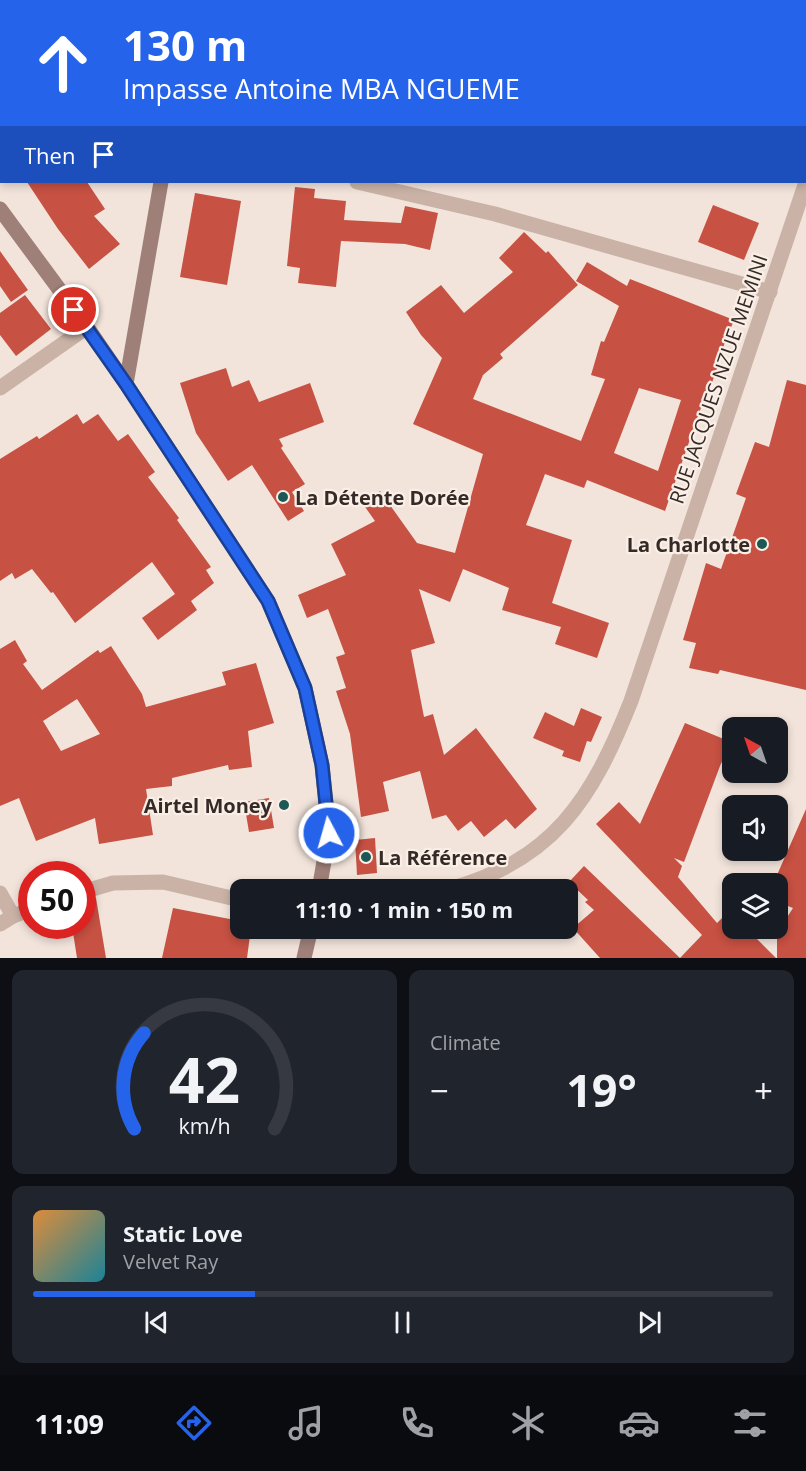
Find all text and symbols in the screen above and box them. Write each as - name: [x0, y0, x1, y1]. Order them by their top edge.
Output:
- text: 130 m: [123, 16, 247, 73]
- icon: ahead: [24, 24, 102, 102]
- text: Impasse Antoine MBA NGUEME: [123, 70, 520, 107]
- icon: arrive: [87, 138, 120, 171]
- text: Then: [24, 140, 75, 170]
- street label: RUE JACQUES NZUE MEMINI: [663, 251, 773, 507]
- pin: [48, 284, 99, 335]
- icon: arrive: [57, 293, 90, 326]
- place label: La Détente Dorée: [295, 484, 469, 511]
- marker: La Détente Dorée: [276, 490, 290, 504]
- place label: La Charlotte: [627, 531, 750, 558]
- marker: La Charlotte: [755, 537, 769, 551]
- north arrow: [722, 717, 788, 783]
- map controls: [722, 717, 788, 939]
- place label: Airtel Money: [144, 792, 273, 819]
- button: sound: [722, 795, 788, 861]
- marker: Airtel Money: [277, 798, 291, 812]
- position arrow: [297, 801, 361, 865]
- place label: La Référence: [378, 844, 507, 871]
- marker: La Référence: [359, 850, 373, 864]
- speed limit sign: 50: [18, 861, 96, 939]
- button: layers: [722, 873, 788, 939]
- text: 11:10 · 1 min · 150 m: [295, 894, 513, 924]
- text: Climate: [430, 1029, 501, 1056]
- text: 42: [169, 1036, 240, 1121]
- text: 19°: [566, 1059, 637, 1120]
- text: −: [430, 1068, 449, 1113]
- text: +: [754, 1068, 773, 1113]
- text: km/h: [178, 1111, 231, 1140]
- text: Static Love: [123, 1218, 243, 1248]
- text: Velvet Ray: [123, 1248, 218, 1275]
- icon: previous: [140, 1306, 173, 1339]
- icon: pause: [386, 1306, 419, 1339]
- icon: next: [633, 1306, 666, 1339]
- icon: directions: [173, 1402, 215, 1444]
- icon: music: [285, 1402, 327, 1444]
- icon: phone: [396, 1402, 438, 1444]
- icon: climate: [507, 1402, 549, 1444]
- icon: car: [618, 1402, 660, 1444]
- icon: filters: [729, 1402, 771, 1444]
- text: 11:09: [35, 1405, 104, 1442]

